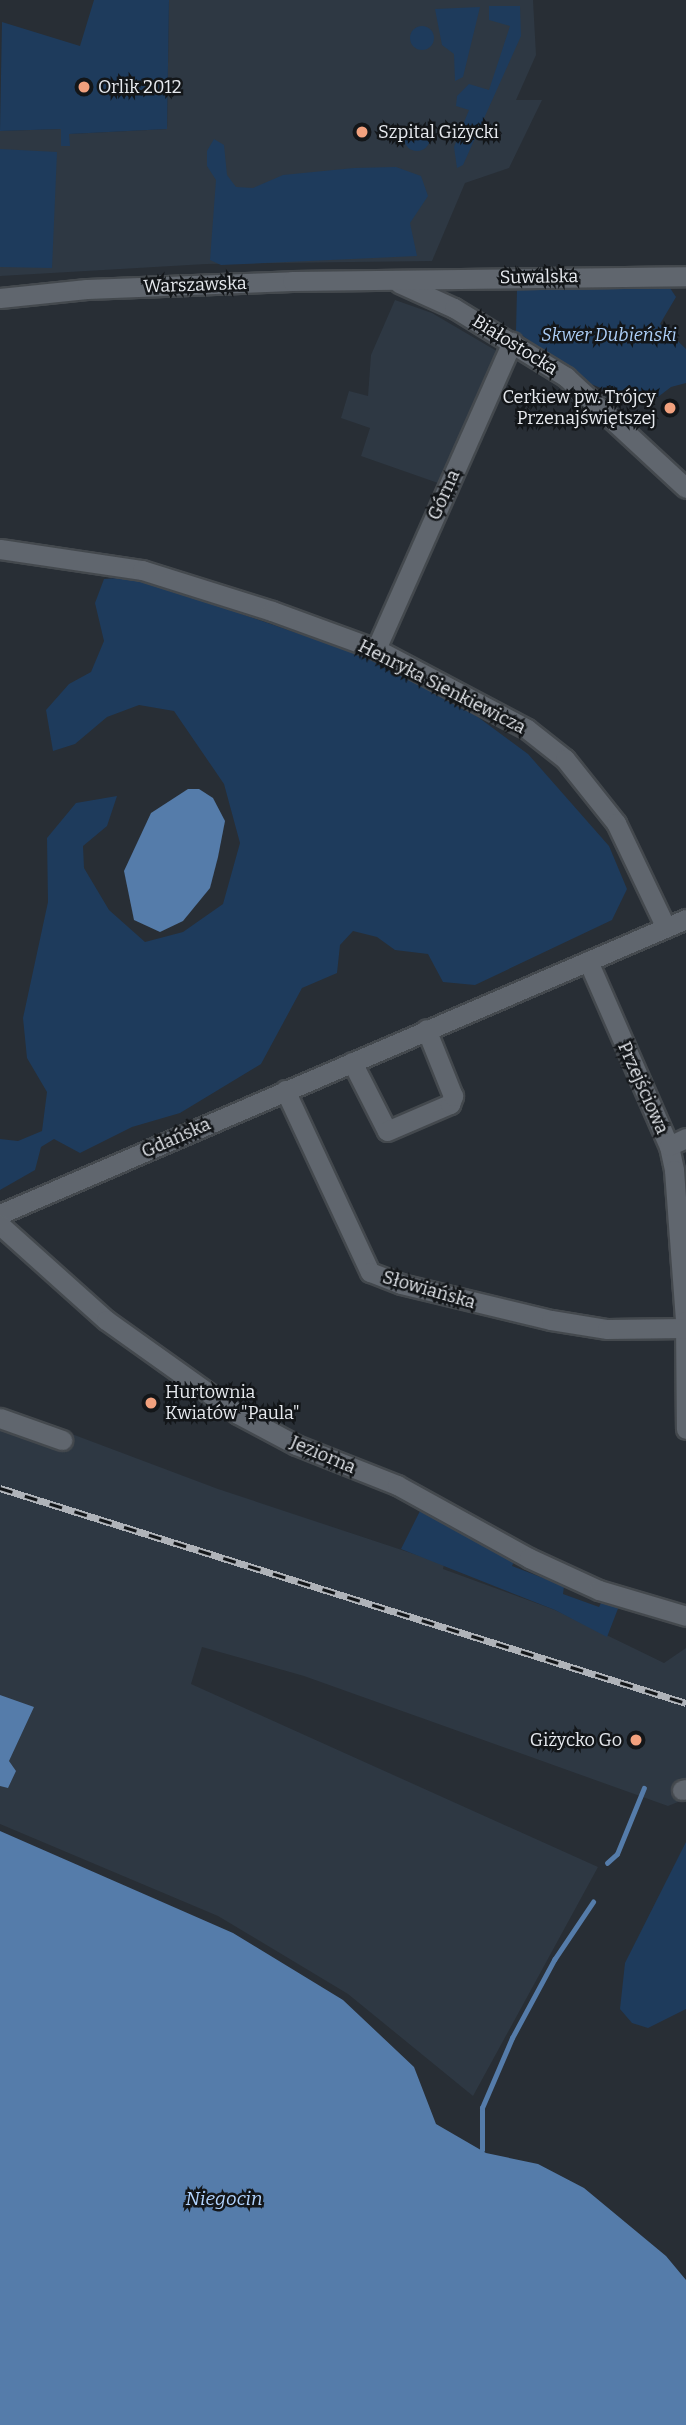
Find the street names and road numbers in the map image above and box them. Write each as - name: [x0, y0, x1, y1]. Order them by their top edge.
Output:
- street label: Suwalska: [499, 266, 579, 288]
- street label: Warszawska: [143, 272, 247, 298]
- street label: Białostocka: [468, 310, 562, 380]
- street label: Górna: [423, 467, 465, 523]
- street label: Henryka Sienkiewicza: [355, 635, 529, 739]
- street label: Przejściowa: [613, 1039, 673, 1137]
- street label: Gdańska: [138, 1113, 214, 1163]
- street label: Słowiańska: [380, 1266, 478, 1314]
- street label: Jeziorna: [287, 1432, 359, 1478]

